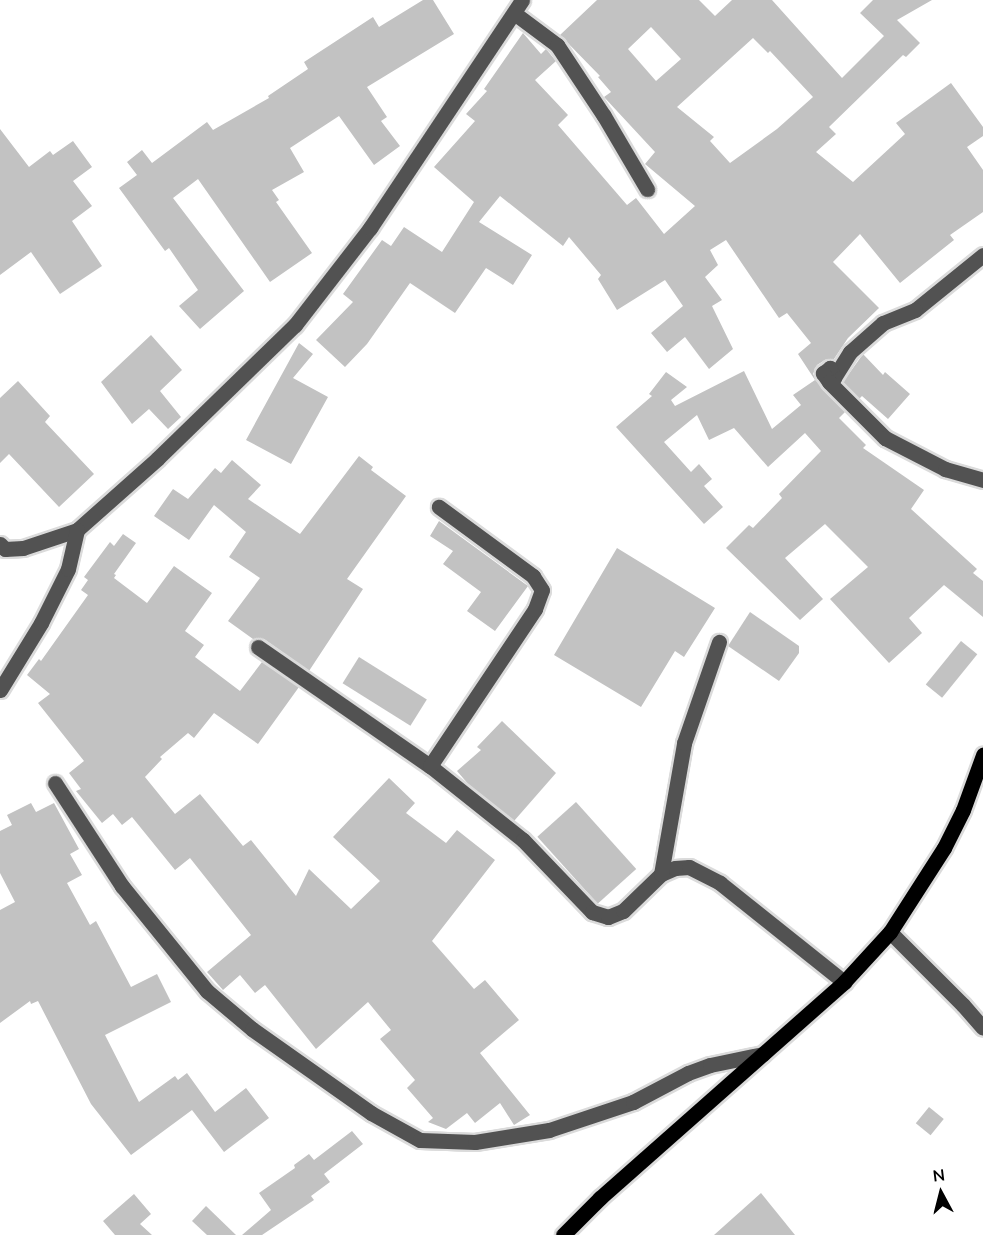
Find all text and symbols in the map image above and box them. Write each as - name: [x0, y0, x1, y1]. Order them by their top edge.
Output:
- north arrow: [911, 1163, 971, 1223]
- text: N: [932, 1164, 946, 1186]

